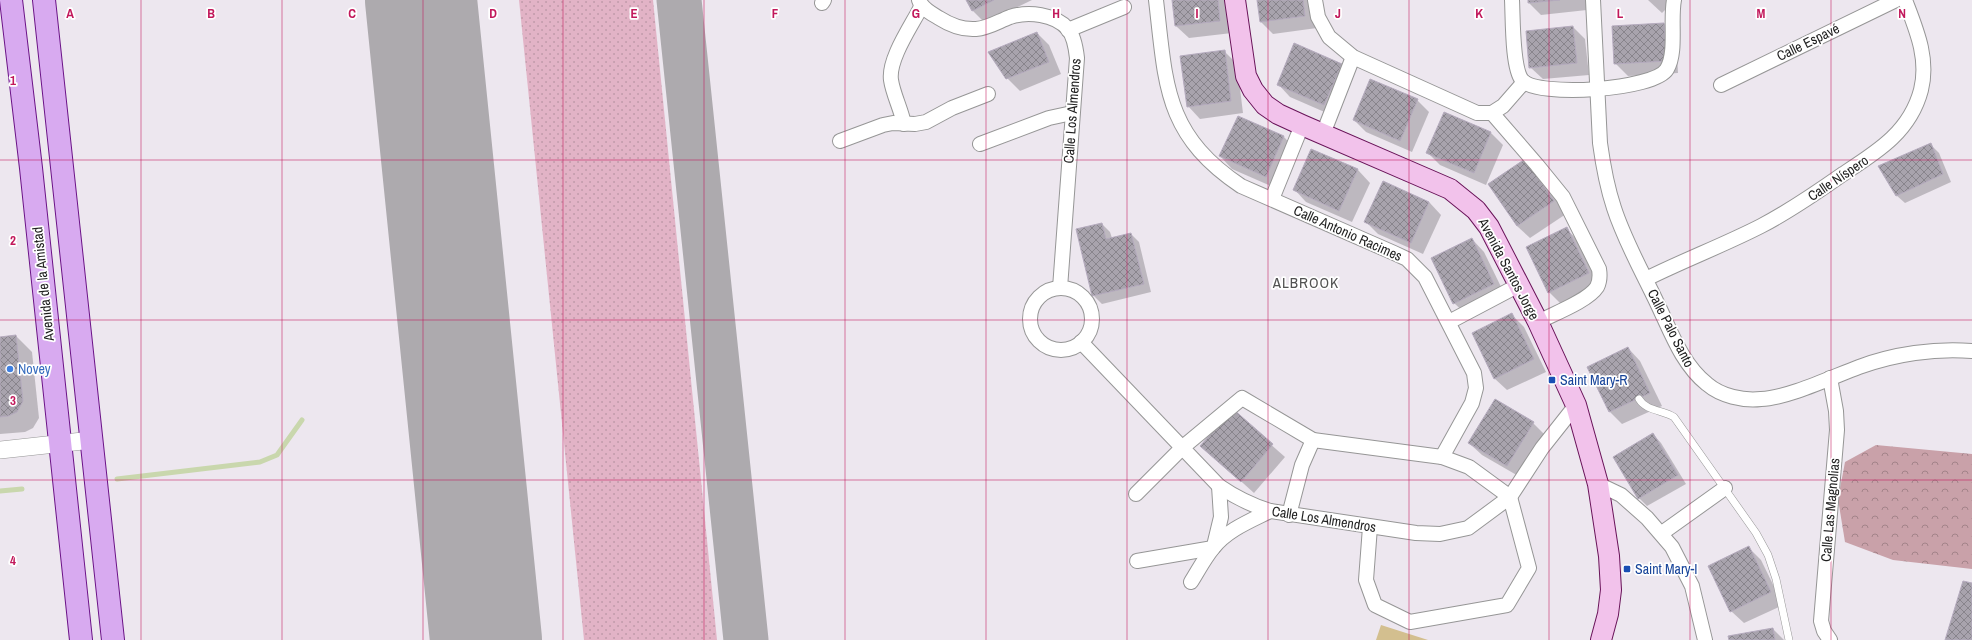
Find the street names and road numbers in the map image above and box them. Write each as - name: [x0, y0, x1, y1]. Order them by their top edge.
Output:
- street label: Calle Espavé: [1774, 19, 1842, 65]
- street label: Calle Los Almendros: [1059, 58, 1085, 164]
- street label: Calle Níspero: [1804, 151, 1872, 205]
- street label: Calle Antonio Racimes: [1291, 201, 1405, 265]
- street label: Avenida Santos Jorge: [1474, 214, 1543, 323]
- street label: Avenida de la Amistad: [28, 226, 58, 343]
- street label: Calle Palo Santo: [1644, 286, 1698, 370]
- street label: Calle Las Magnolias: [1817, 457, 1844, 563]
- street label: Calle Los Almendros: [1271, 502, 1378, 536]

